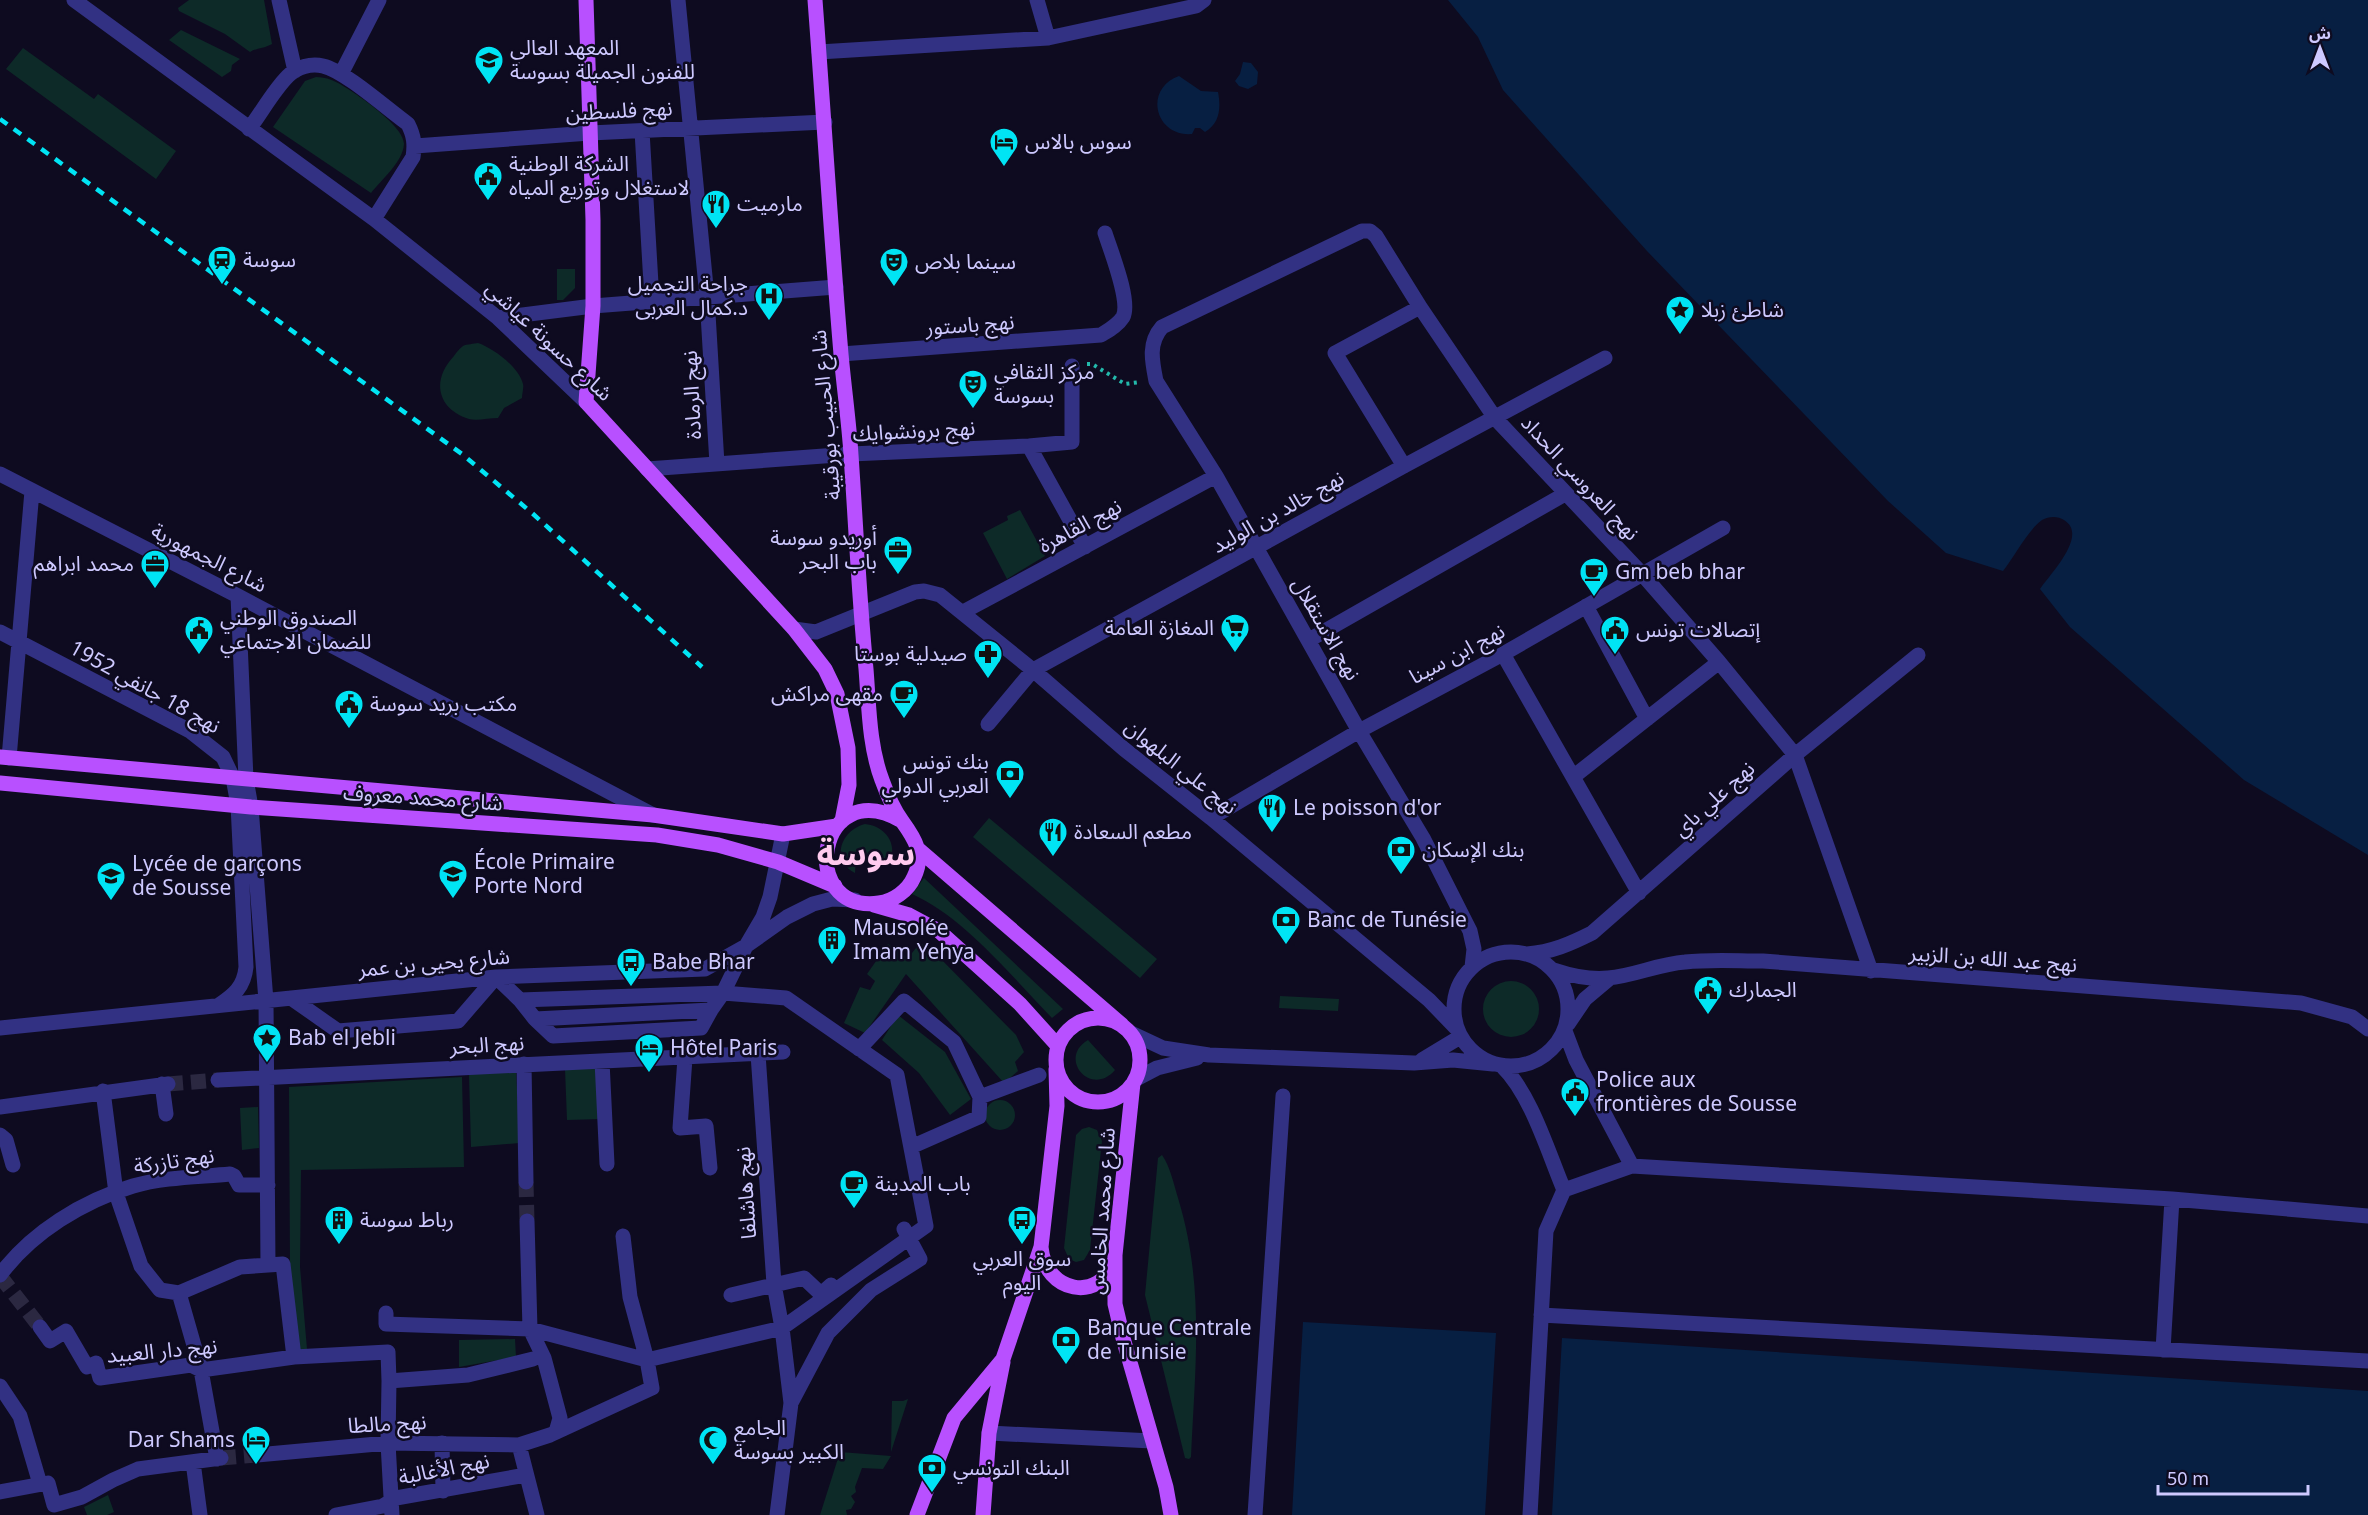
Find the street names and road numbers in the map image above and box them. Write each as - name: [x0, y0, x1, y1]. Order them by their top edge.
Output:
- street label: نهج فلسطين: [565, 93, 673, 129]
- street label: شارع حسونة عياشي: [478, 274, 619, 409]
- street label: نهج باستور: [924, 307, 1015, 343]
- street label: شارع الحبيب بورقيبة: [804, 329, 848, 501]
- street label: نهج الرمادة: [675, 350, 709, 440]
- street label: نهج العروسي الحداد: [1513, 409, 1646, 548]
- street label: نهج برونشوايك: [852, 413, 976, 449]
- street label: نهج خالد بن الوليد: [1206, 463, 1350, 561]
- street label: نهج القاهرة: [1033, 492, 1127, 560]
- street label: شارع الجمهورية: [146, 516, 272, 600]
- street label: نهج الاستقلال: [1284, 572, 1368, 686]
- street label: نهج ابن سينا: [1404, 616, 1510, 692]
- street label: نهج 18 جانفي 1952: [64, 633, 226, 742]
- street label: نهج علي البلهوان: [1118, 712, 1244, 822]
- street label: نهج علي باي: [1666, 754, 1762, 845]
- street label: شارع محمد معروف: [342, 777, 504, 819]
- street label: نهج عبد الله بن الزبير: [1907, 938, 2078, 980]
- street label: شارع يحيى بن عمر: [356, 941, 511, 985]
- street label: نهج البحر: [448, 1028, 525, 1062]
- street label: شارع محمد الخامس: [1081, 1127, 1123, 1295]
- street label: نهج تازركة: [132, 1140, 216, 1182]
- street label: نهج هاشلفا: [728, 1146, 764, 1240]
- street label: نهج دار العبيد: [105, 1331, 219, 1371]
- street label: نهج مالطا: [347, 1407, 427, 1441]
- street label: نهج الأغالبة: [396, 1445, 492, 1493]

